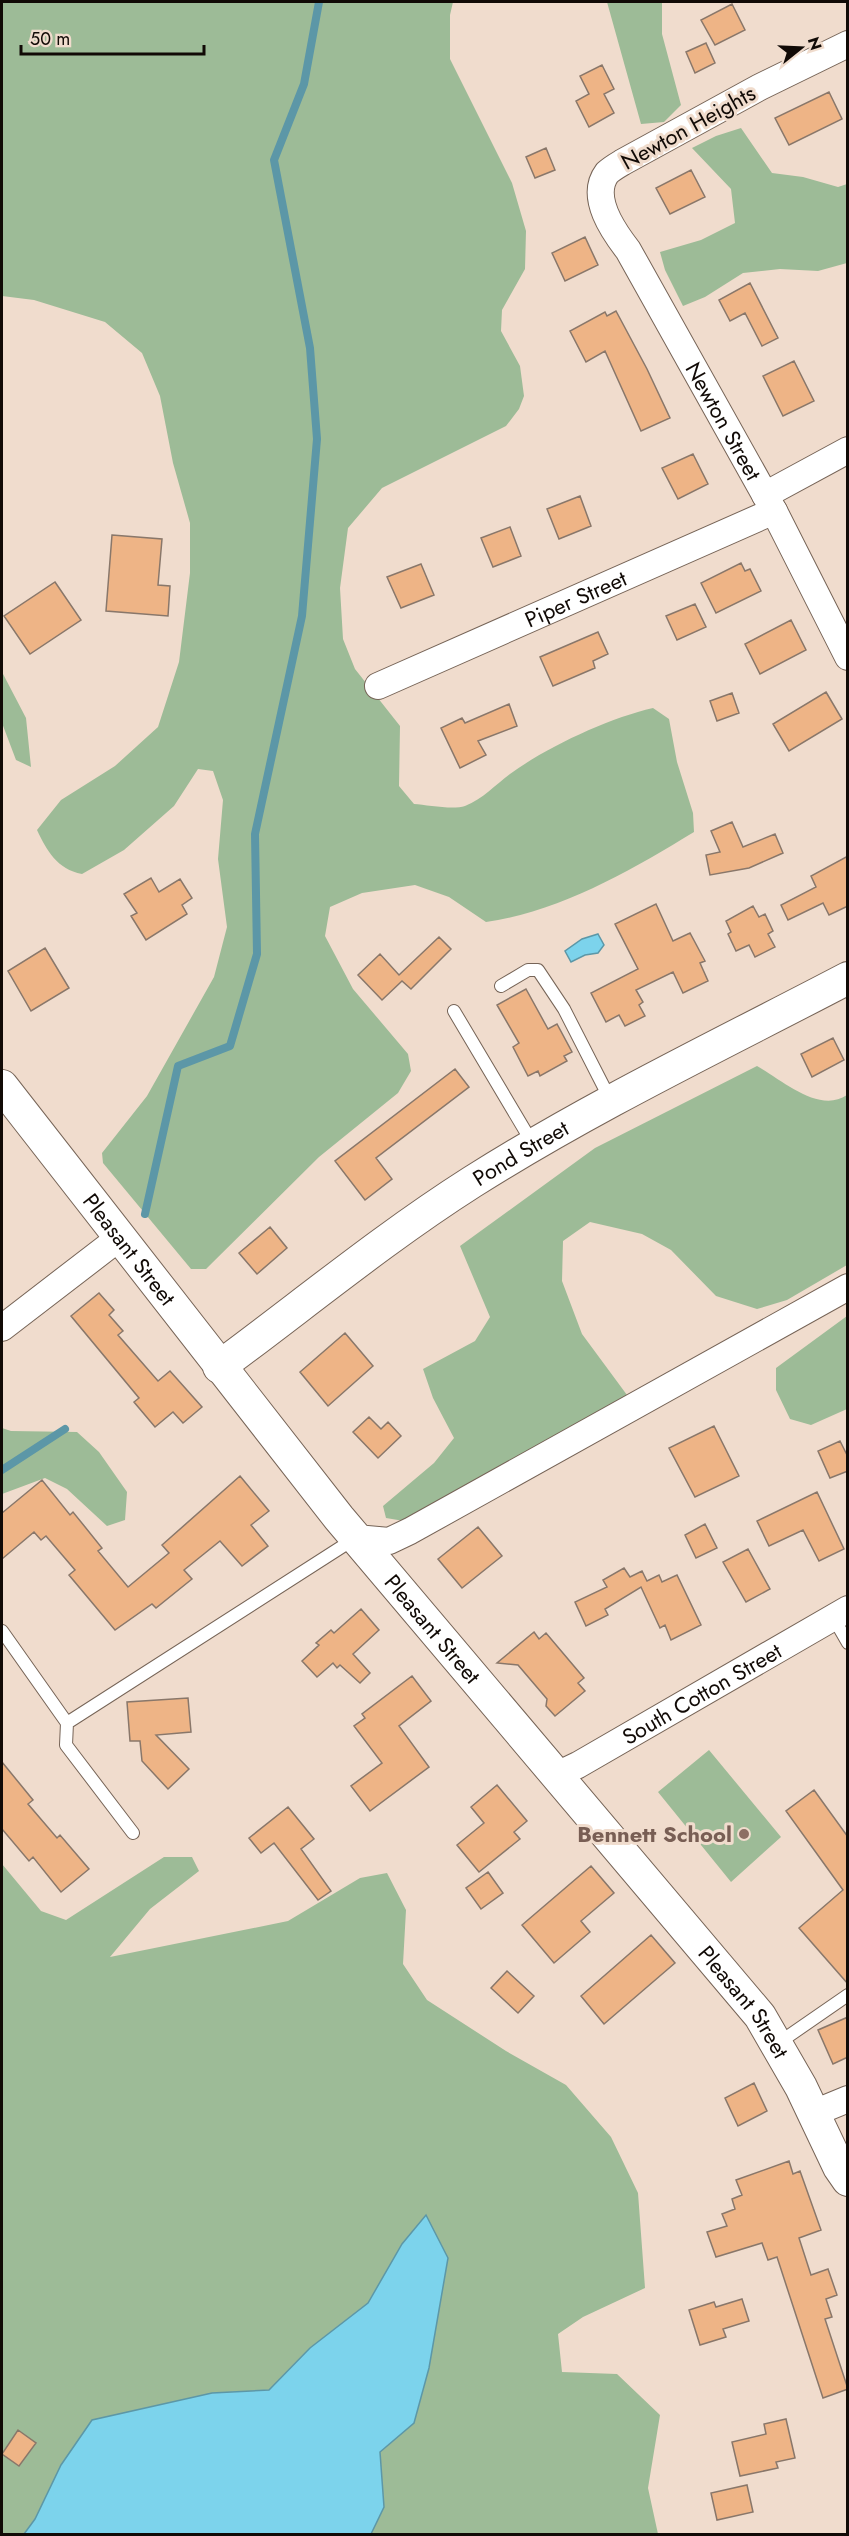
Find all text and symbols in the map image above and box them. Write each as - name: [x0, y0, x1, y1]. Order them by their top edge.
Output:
- scale bar: [21, 18, 204, 56]
- north arrow: [771, 18, 831, 78]
- text: 50 m: [30, 26, 70, 52]
- text: N: [802, 34, 828, 53]
- street label: Newton Heights: [615, 77, 761, 177]
- street label: Newton Street: [678, 356, 770, 487]
- street label: Piper Street: [520, 562, 632, 635]
- street label: Pond Street: [466, 1112, 575, 1194]
- street label: Pleasant Street: [75, 1186, 184, 1313]
- street label: Pleasant Street: [377, 1567, 489, 1691]
- street label: South Cotton Street: [616, 1634, 788, 1752]
- place label: Bennett School: [577, 1818, 732, 1850]
- marker: Bennett School: [737, 1827, 751, 1841]
- street label: Pleasant Street: [691, 1938, 797, 2065]

